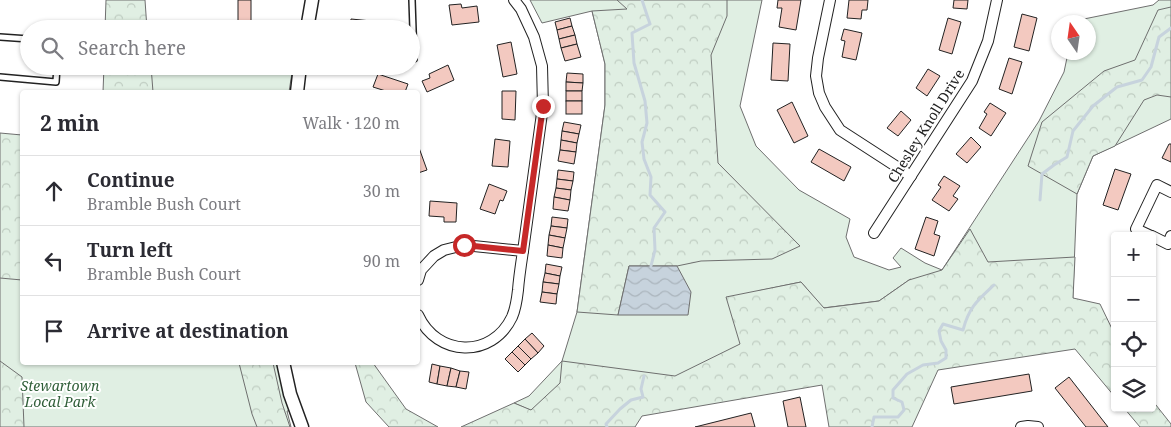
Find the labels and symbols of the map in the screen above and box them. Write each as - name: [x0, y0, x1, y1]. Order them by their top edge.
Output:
- north arrow: [1051, 15, 1096, 60]
- street label: Chesley Knoll Drive: [883, 65, 968, 186]
- route end: [532, 95, 555, 118]
- route start: [453, 234, 476, 257]
- park label: Stewartown Local Park: [21, 376, 100, 411]

